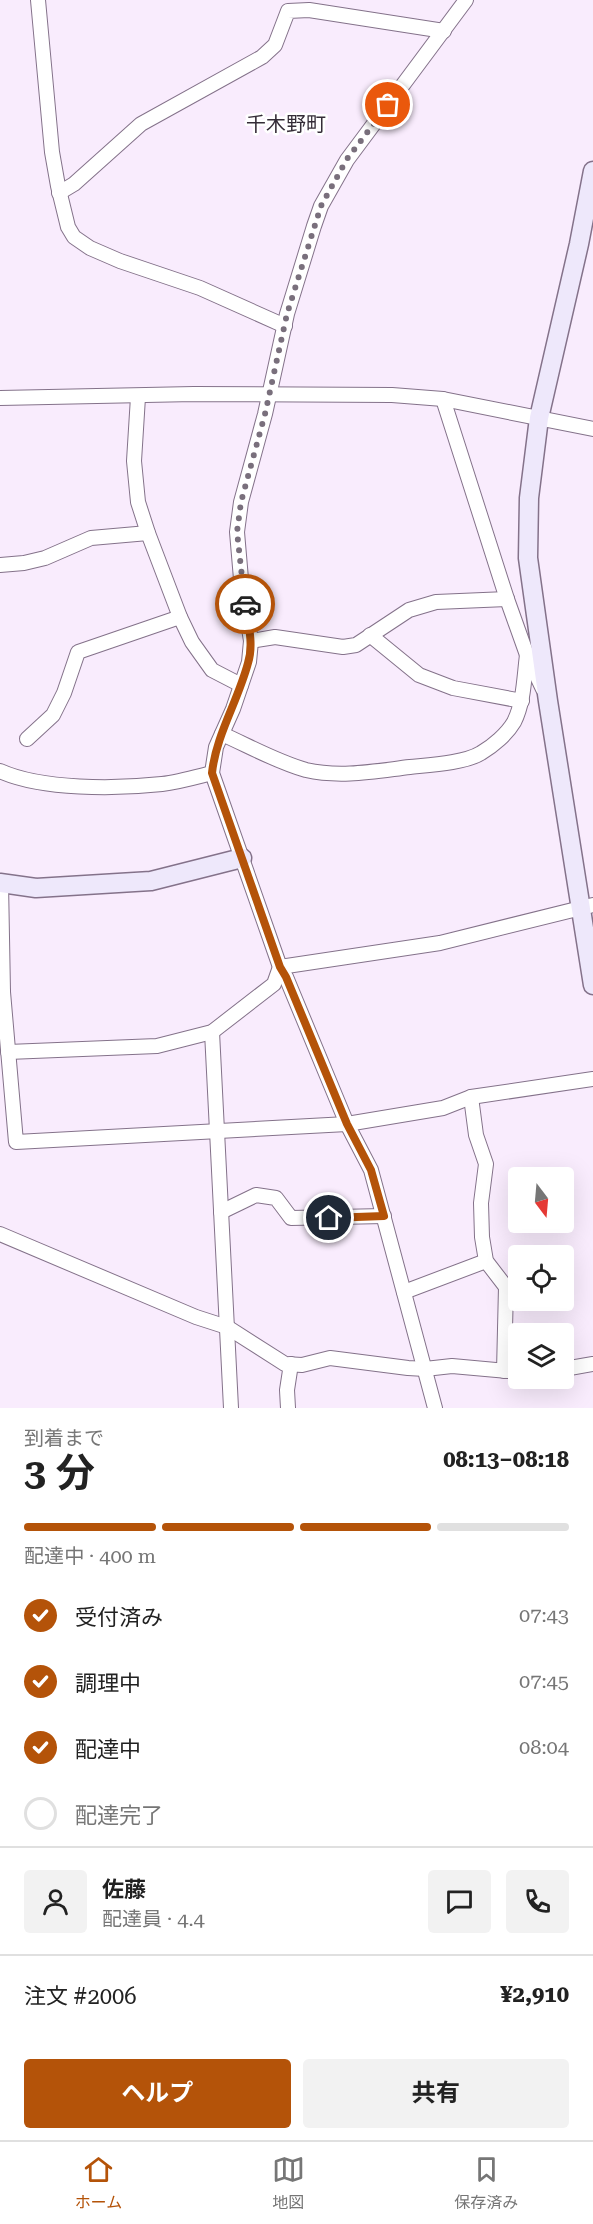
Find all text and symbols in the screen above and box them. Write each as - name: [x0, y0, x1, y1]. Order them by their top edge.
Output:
- pin: [362, 79, 413, 130]
- icon: bag: [371, 88, 404, 121]
- district label: 千木野町: [246, 112, 326, 136]
- courier: [215, 574, 275, 634]
- icon: car: [229, 588, 262, 621]
- north arrow: [508, 1167, 574, 1233]
- map controls: [508, 1167, 574, 1389]
- pin: [303, 1192, 354, 1243]
- icon: home: [312, 1201, 345, 1234]
- button: locate: [508, 1245, 574, 1311]
- button: layers: [508, 1323, 574, 1389]
- text: 到着まで: [24, 1426, 104, 1450]
- text: 08:13–08:18: [443, 1447, 569, 1472]
- text: 3 分: [24, 1450, 95, 1496]
- text: 配達中 · 400 m: [24, 1544, 156, 1568]
- icon: check: [24, 1599, 57, 1632]
- text: 07:43: [519, 1603, 569, 1627]
- text: 受付済み: [75, 1605, 163, 1630]
- icon: check: [24, 1665, 57, 1698]
- text: 07:45: [519, 1669, 569, 1693]
- text: 調理中: [75, 1671, 141, 1696]
- icon: check: [24, 1731, 57, 1764]
- text: 08:04: [519, 1735, 569, 1759]
- text: 配達中: [75, 1737, 141, 1762]
- text: 配達完了: [75, 1803, 163, 1828]
- button: person: [24, 1870, 87, 1933]
- button: chat: [428, 1870, 491, 1933]
- button: phone: [506, 1870, 569, 1933]
- text: 佐藤: [102, 1877, 146, 1902]
- text: 配達員 · 4.4: [102, 1907, 205, 1931]
- text: ¥2,910: [500, 1982, 569, 2007]
- text: 注文 #2006: [24, 1984, 137, 2009]
- button: ヘルプ: [24, 2059, 291, 2128]
- button: 共有: [303, 2059, 569, 2128]
- tab: ホーム: [75, 2153, 122, 2213]
- tab: 地図: [272, 2153, 305, 2213]
- tab: 保存済み: [454, 2153, 518, 2213]

